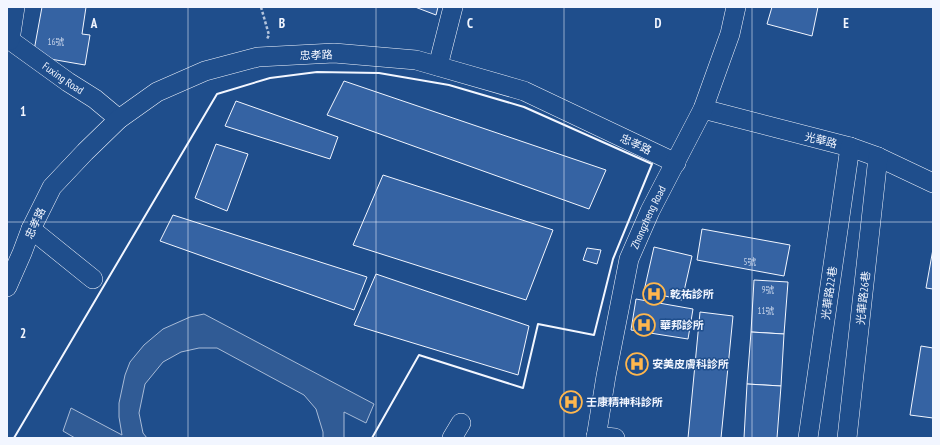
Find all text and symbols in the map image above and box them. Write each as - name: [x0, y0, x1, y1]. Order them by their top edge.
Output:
- text: A: [90, 15, 98, 32]
- text: B: [279, 15, 285, 32]
- text: C: [467, 15, 473, 32]
- text: D: [655, 15, 662, 32]
- text: E: [843, 15, 849, 32]
- house number: 16號: [47, 36, 65, 47]
- street label: 忠孝路: [299, 47, 333, 63]
- street label: Fuxing Road: [40, 59, 87, 97]
- text: 1: [20, 103, 26, 120]
- street label: 光華路: [803, 129, 839, 151]
- street label: 忠孝路: [618, 131, 654, 157]
- street label: Zhongzheng Road: [627, 183, 669, 251]
- street label: 忠孝路: [22, 205, 48, 241]
- house number: 5號: [743, 256, 757, 267]
- street label: 光華路22巷: [818, 265, 840, 321]
- street label: 光華路26巷: [853, 270, 873, 326]
- hospital icon: 乾祐診所: [641, 281, 667, 307]
- house number: 9號: [761, 284, 775, 295]
- place label: 乾祐診所: [670, 287, 714, 301]
- house number: 11號: [757, 305, 775, 316]
- hospital icon: 華邦診所: [631, 312, 657, 338]
- place label: 華邦診所: [660, 318, 704, 332]
- text: 2: [20, 325, 26, 342]
- hospital icon: 安美皮膚科診所: [624, 351, 650, 377]
- place label: 安美皮膚科診所: [652, 357, 729, 371]
- hospital icon: 壬康精神科診所: [558, 389, 584, 415]
- place label: 壬康精神科診所: [586, 395, 663, 409]

